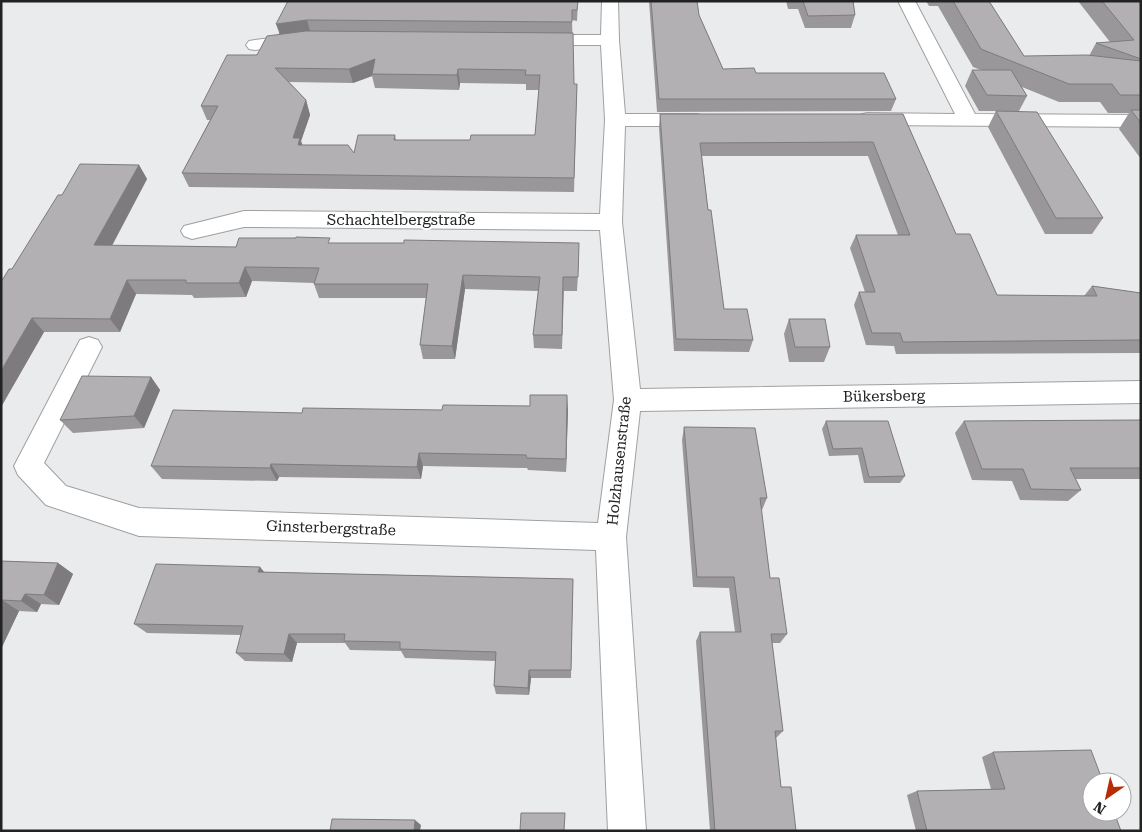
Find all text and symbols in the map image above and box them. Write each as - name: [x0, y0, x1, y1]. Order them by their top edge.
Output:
- street label: Schachtelbergstraße: [327, 211, 475, 229]
- street label: Bükersberg: [843, 386, 926, 406]
- street label: Holzhausenstraße: [603, 396, 635, 526]
- street label: Ginsterbergstraße: [266, 517, 396, 539]
- north arrow: [1082, 772, 1132, 822]
- text: N: [1091, 798, 1109, 817]

